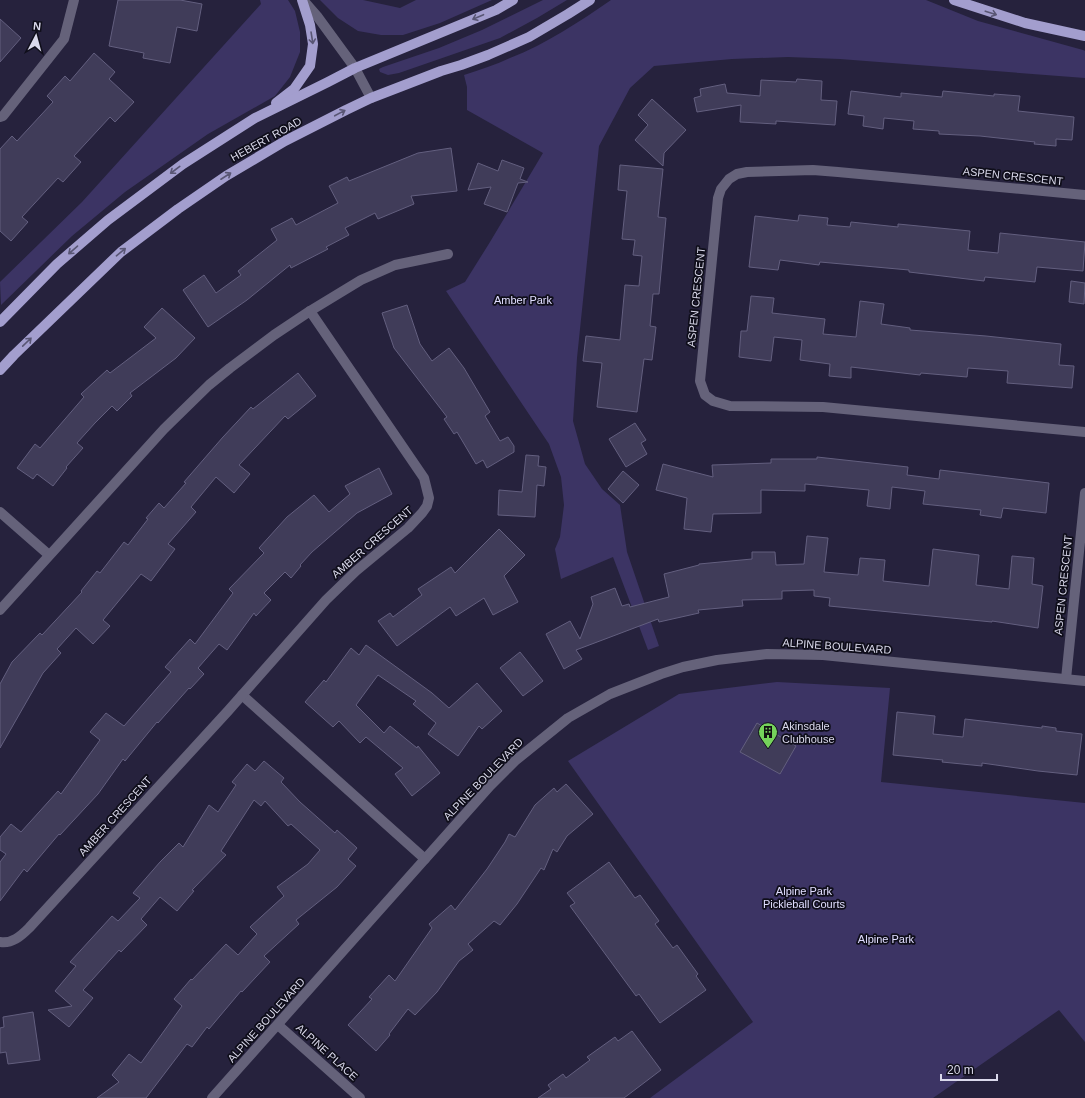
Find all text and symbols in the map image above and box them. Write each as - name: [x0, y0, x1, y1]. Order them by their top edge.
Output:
- one-way arrow: [985, 10, 998, 17]
- one-way arrow: [473, 14, 485, 22]
- north arrow: [16, 16, 56, 56]
- text: N: [32, 20, 42, 32]
- one-way arrow: [308, 31, 316, 44]
- one-way arrow: [334, 109, 346, 116]
- street label: HEBERT ROAD: [229, 115, 304, 163]
- one-way arrow: [170, 165, 181, 174]
- street label: ASPEN CRESCENT: [962, 165, 1064, 187]
- one-way arrow: [220, 172, 231, 180]
- one-way arrow: [68, 246, 79, 255]
- street label: ASPEN CRESCENT: [685, 246, 707, 348]
- one-way arrow: [116, 248, 126, 257]
- park label: Amber Park: [494, 294, 553, 306]
- one-way arrow: [22, 337, 32, 347]
- street label: AMBER CRESCENT: [329, 504, 415, 580]
- street label: ASPEN CRESCENT: [1052, 534, 1074, 636]
- street label: ALPINE BOULEVARD: [782, 636, 892, 656]
- place label: Akinsdale Clubhouse: [782, 720, 835, 745]
- building icon: Akinsdale Clubhouse: [757, 721, 779, 749]
- street label: ALPINE BOULEVARD: [441, 736, 525, 822]
- street label: AMBER CRESCENT: [76, 774, 154, 858]
- park label: Alpine Park Pickleball Courts: [763, 885, 845, 910]
- park label: Alpine Park: [858, 933, 915, 945]
- street label: ALPINE BOULEVARD: [225, 975, 307, 1065]
- street label: ALPINE PLACE: [294, 1021, 360, 1083]
- scale bar: [941, 1056, 997, 1082]
- text: 20 m: [947, 1063, 974, 1077]

